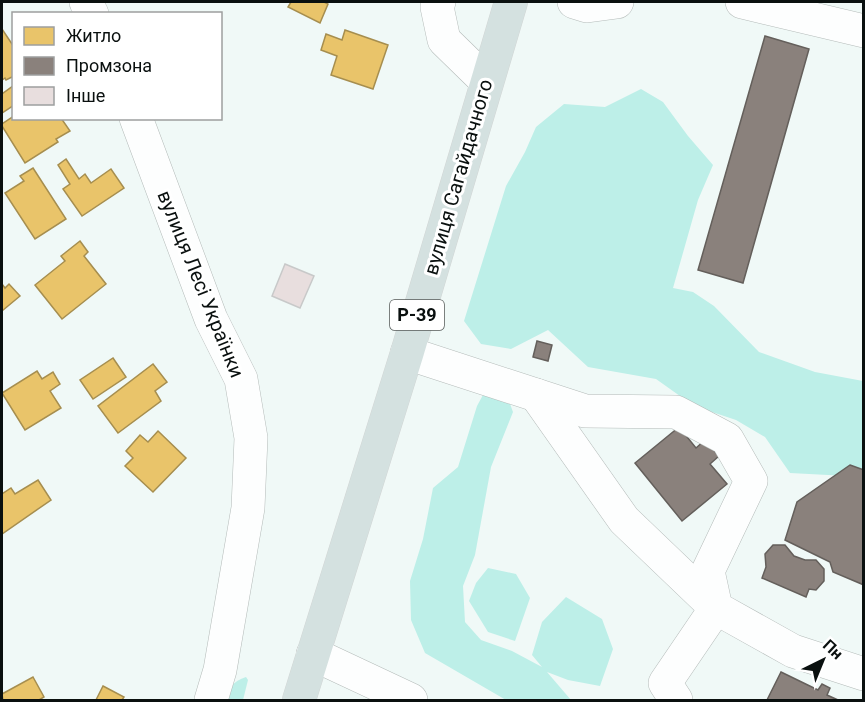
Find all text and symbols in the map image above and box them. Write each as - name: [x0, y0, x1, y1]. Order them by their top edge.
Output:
- legend: [12, 12, 222, 120]
- text: Житло: [66, 25, 121, 46]
- text: Промзона: [66, 55, 152, 76]
- street label: вулиця Сагайдачного: [419, 76, 497, 278]
- text: Інше: [66, 85, 105, 106]
- street label: вулиця Лесі Українки: [152, 187, 250, 381]
- road number: Р-39: [390, 300, 444, 330]
- north arrow: [793, 630, 853, 690]
- text: Пн: [819, 635, 847, 663]

